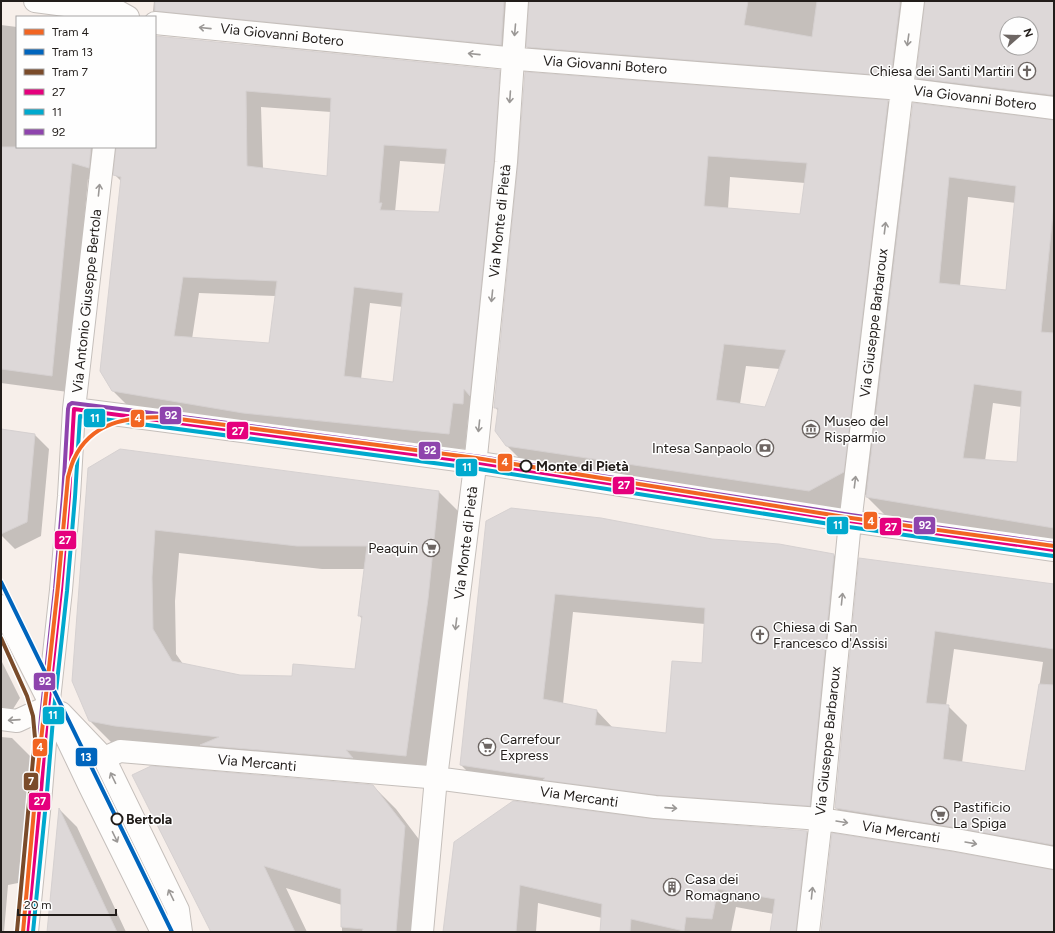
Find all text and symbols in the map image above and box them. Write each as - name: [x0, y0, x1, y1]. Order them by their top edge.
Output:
- legend: [16, 16, 156, 148]
- north arrow: [999, 16, 1039, 56]
- street label: Via Giovanni Botero: [219, 20, 345, 50]
- one-way arrow: [512, 23, 519, 36]
- one-way arrow: [199, 24, 212, 32]
- text: Tram 4: [52, 25, 89, 39]
- text: N: [1020, 27, 1035, 39]
- one-way arrow: [904, 33, 912, 46]
- text: Tram 13: [52, 45, 93, 59]
- one-way arrow: [468, 51, 481, 58]
- street label: Via Giovanni Botero: [542, 52, 668, 78]
- church icon: Chiesa dei Santi Martiri: [1017, 61, 1037, 81]
- place label: Chiesa dei Santi Martiri: [870, 63, 1014, 80]
- text: Tram 7: [52, 65, 88, 79]
- street label: Via Giovanni Botero: [912, 82, 1038, 114]
- text: 27: [52, 85, 66, 99]
- one-way arrow: [507, 90, 514, 103]
- text: 11: [52, 105, 62, 119]
- text: 92: [52, 125, 66, 139]
- street label: Via Monte di Pietà: [486, 163, 514, 279]
- one-way arrow: [95, 184, 103, 197]
- street label: Via Antonio Giuseppe Bertola: [69, 208, 105, 394]
- one-way arrow: [881, 222, 889, 235]
- street label: Via Giuseppe Barbaroux: [856, 247, 892, 399]
- one-way arrow: [489, 289, 496, 302]
- line badge: 92: [159, 406, 182, 425]
- line badge: 11: [83, 408, 106, 428]
- line badge: 4: [130, 409, 145, 428]
- text: 92: [165, 409, 177, 422]
- text: 11: [90, 412, 100, 425]
- text: 4: [135, 412, 142, 425]
- place label: Museo del Risparmio: [824, 413, 888, 446]
- one-way arrow: [475, 419, 483, 432]
- museum icon: Museo del Risparmio: [801, 419, 821, 439]
- line badge: 27: [226, 421, 249, 440]
- text: 27: [232, 425, 244, 438]
- bank icon: Intesa Sanpaolo: [755, 438, 775, 458]
- place label: Intesa Sanpaolo: [652, 440, 752, 457]
- line badge: 92: [418, 441, 441, 460]
- text: 92: [424, 444, 436, 457]
- line badge: 4: [497, 453, 513, 472]
- text: 4: [502, 456, 509, 469]
- line badge: 11: [455, 458, 478, 477]
- place label: Monte di Pietà: [536, 458, 629, 475]
- marker: Monte di Pietà: [519, 459, 533, 473]
- text: 11: [462, 461, 472, 474]
- line badge: 27: [612, 476, 635, 495]
- one-way arrow: [851, 476, 859, 489]
- text: 27: [618, 479, 630, 492]
- street label: Via Monte di Pietà: [451, 485, 481, 601]
- line badge: 4: [863, 511, 878, 530]
- text: 4: [868, 515, 875, 528]
- line badge: 11: [826, 516, 849, 535]
- line badge: 92: [913, 516, 936, 535]
- line badge: 27: [879, 517, 902, 536]
- text: 11: [833, 519, 843, 532]
- text: 92: [919, 519, 931, 532]
- text: 27: [885, 521, 897, 534]
- line badge: 27: [54, 530, 77, 550]
- text: 27: [59, 534, 71, 547]
- supermarket icon: Peaquin: [421, 538, 441, 558]
- place label: Peaquin: [368, 540, 418, 557]
- one-way arrow: [839, 593, 846, 606]
- one-way arrow: [452, 617, 459, 630]
- place label: Chiesa di San Francesco d'Assisi: [773, 619, 888, 652]
- church icon: Chiesa di San Francesco d'Assisi: [750, 625, 770, 645]
- street label: Via Giuseppe Barbaroux: [812, 665, 844, 817]
- line badge: 92: [33, 672, 56, 691]
- text: 92: [39, 675, 51, 688]
- line badge: 11: [42, 706, 65, 725]
- text: 11: [48, 709, 58, 722]
- one-way arrow: [8, 716, 21, 723]
- place label: Carrefour Express: [500, 731, 560, 764]
- supermarket icon: Carrefour Express: [477, 737, 497, 757]
- line badge: 4: [32, 738, 48, 757]
- text: 4: [37, 741, 44, 754]
- line badge: 13: [75, 747, 98, 767]
- text: 13: [81, 751, 91, 764]
- street label: Via Mercanti: [217, 751, 297, 775]
- line badge: 7: [23, 772, 39, 791]
- one-way arrow: [109, 773, 116, 785]
- text: 7: [28, 775, 34, 788]
- street label: Via Mercanti: [539, 783, 619, 811]
- line badge: 27: [28, 792, 51, 811]
- text: 27: [34, 795, 46, 808]
- place label: Pastificio La Spiga: [953, 799, 1011, 832]
- one-way arrow: [664, 805, 677, 812]
- supermarket icon: Pastificio La Spiga: [930, 805, 950, 825]
- place label: Bertola: [126, 811, 172, 828]
- marker: Bertola: [110, 812, 124, 826]
- street label: Via Mercanti: [861, 817, 941, 847]
- one-way arrow: [835, 818, 848, 826]
- one-way arrow: [112, 831, 119, 843]
- one-way arrow: [964, 839, 977, 847]
- place label: Casa dei Romagnano: [685, 871, 760, 904]
- building icon: Casa dei Romagnano: [662, 877, 682, 897]
- one-way arrow: [809, 887, 816, 900]
- one-way arrow: [167, 889, 174, 901]
- scale bar: [18, 891, 116, 917]
- text: 20 m: [24, 898, 52, 912]

